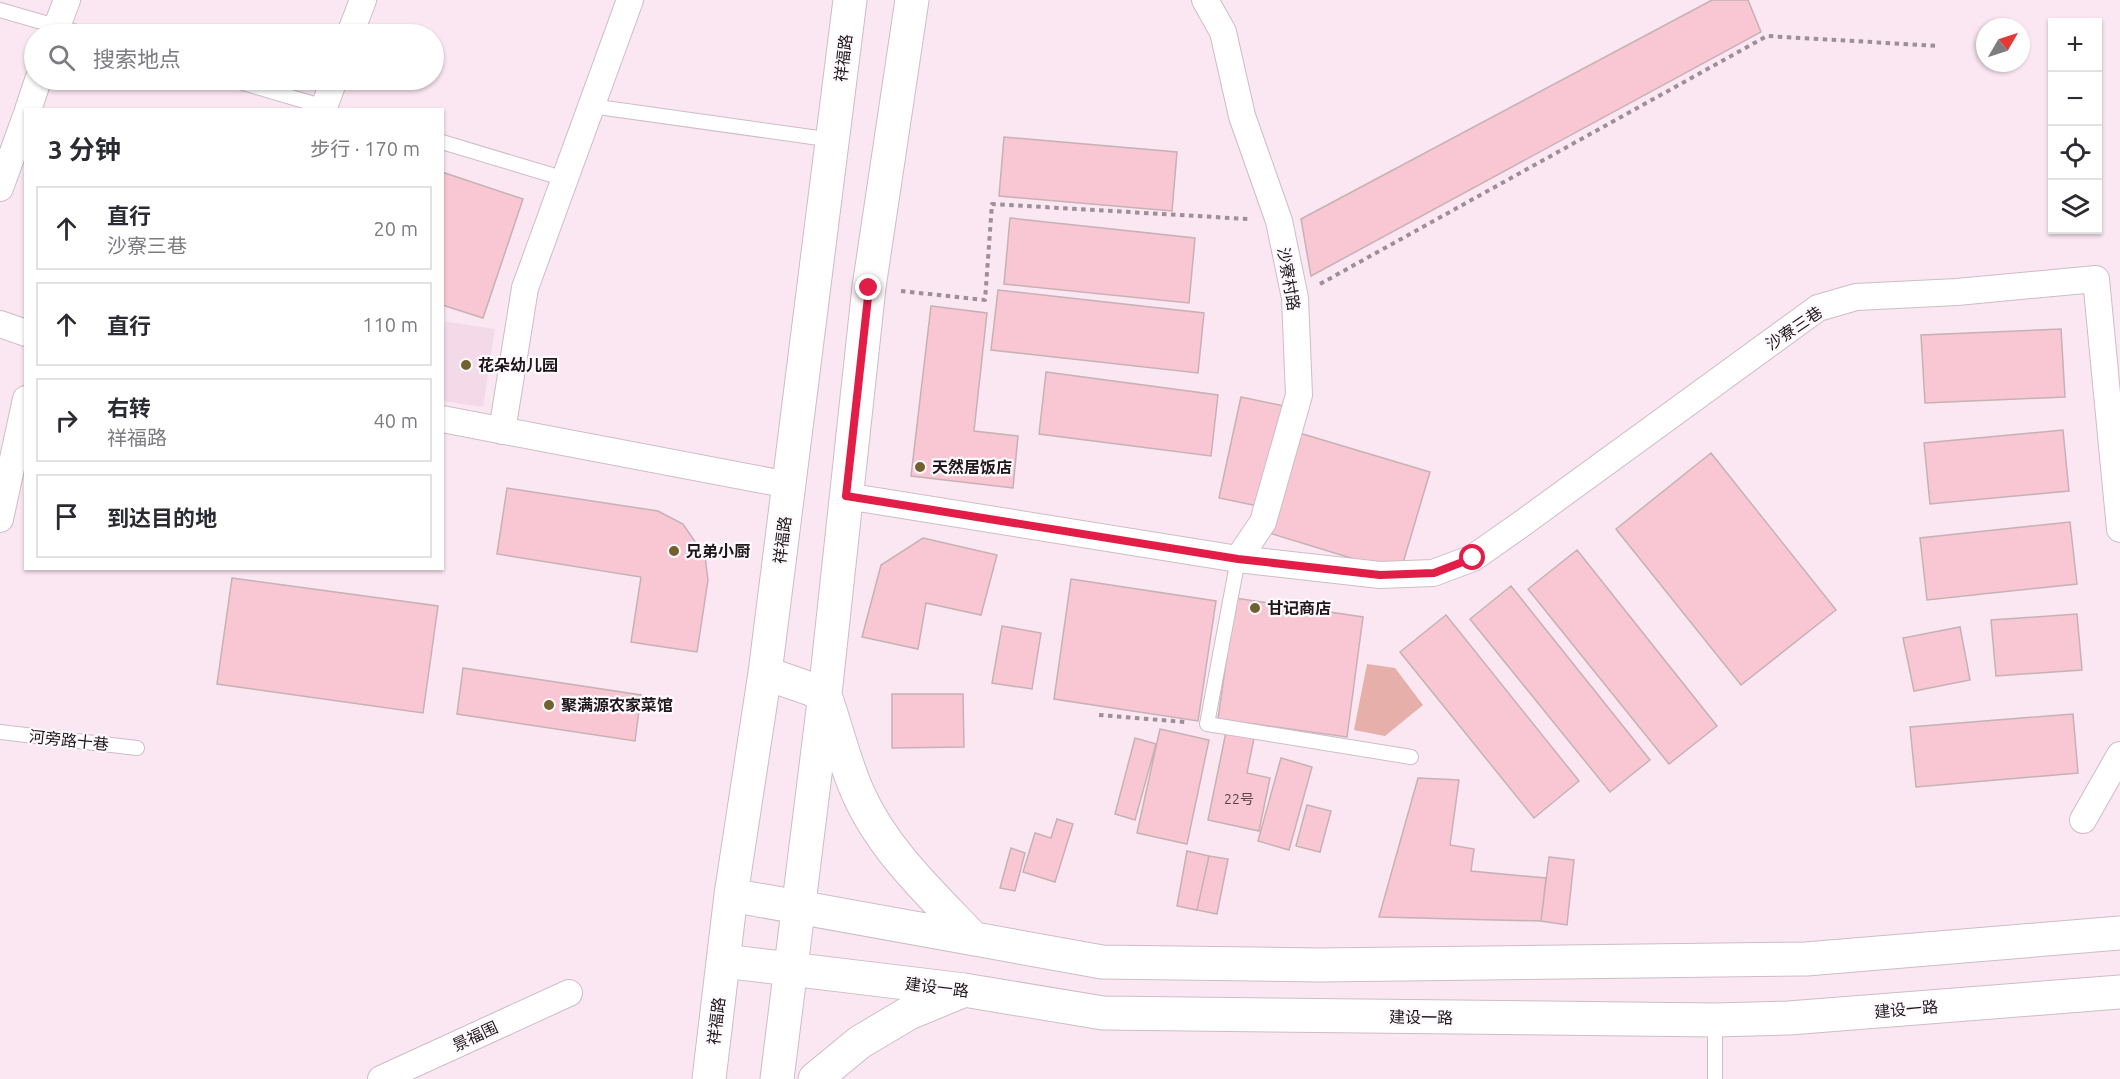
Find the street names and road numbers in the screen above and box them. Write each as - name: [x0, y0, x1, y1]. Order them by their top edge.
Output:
- street label: 祥福路: [831, 33, 855, 83]
- street label: 沙寮村路: [1275, 246, 1303, 312]
- street label: 沙寮三巷: [1762, 303, 1826, 353]
- street label: 祥福路: [770, 515, 794, 565]
- street label: 河旁路十巷: [28, 727, 110, 753]
- street label: 建设一路: [904, 974, 970, 1000]
- street label: 祥福路: [704, 996, 728, 1046]
- street label: 建设一路: [1873, 997, 1939, 1021]
- street label: 建设一路: [1389, 1007, 1453, 1027]
- street label: 景福围: [449, 1018, 501, 1054]

